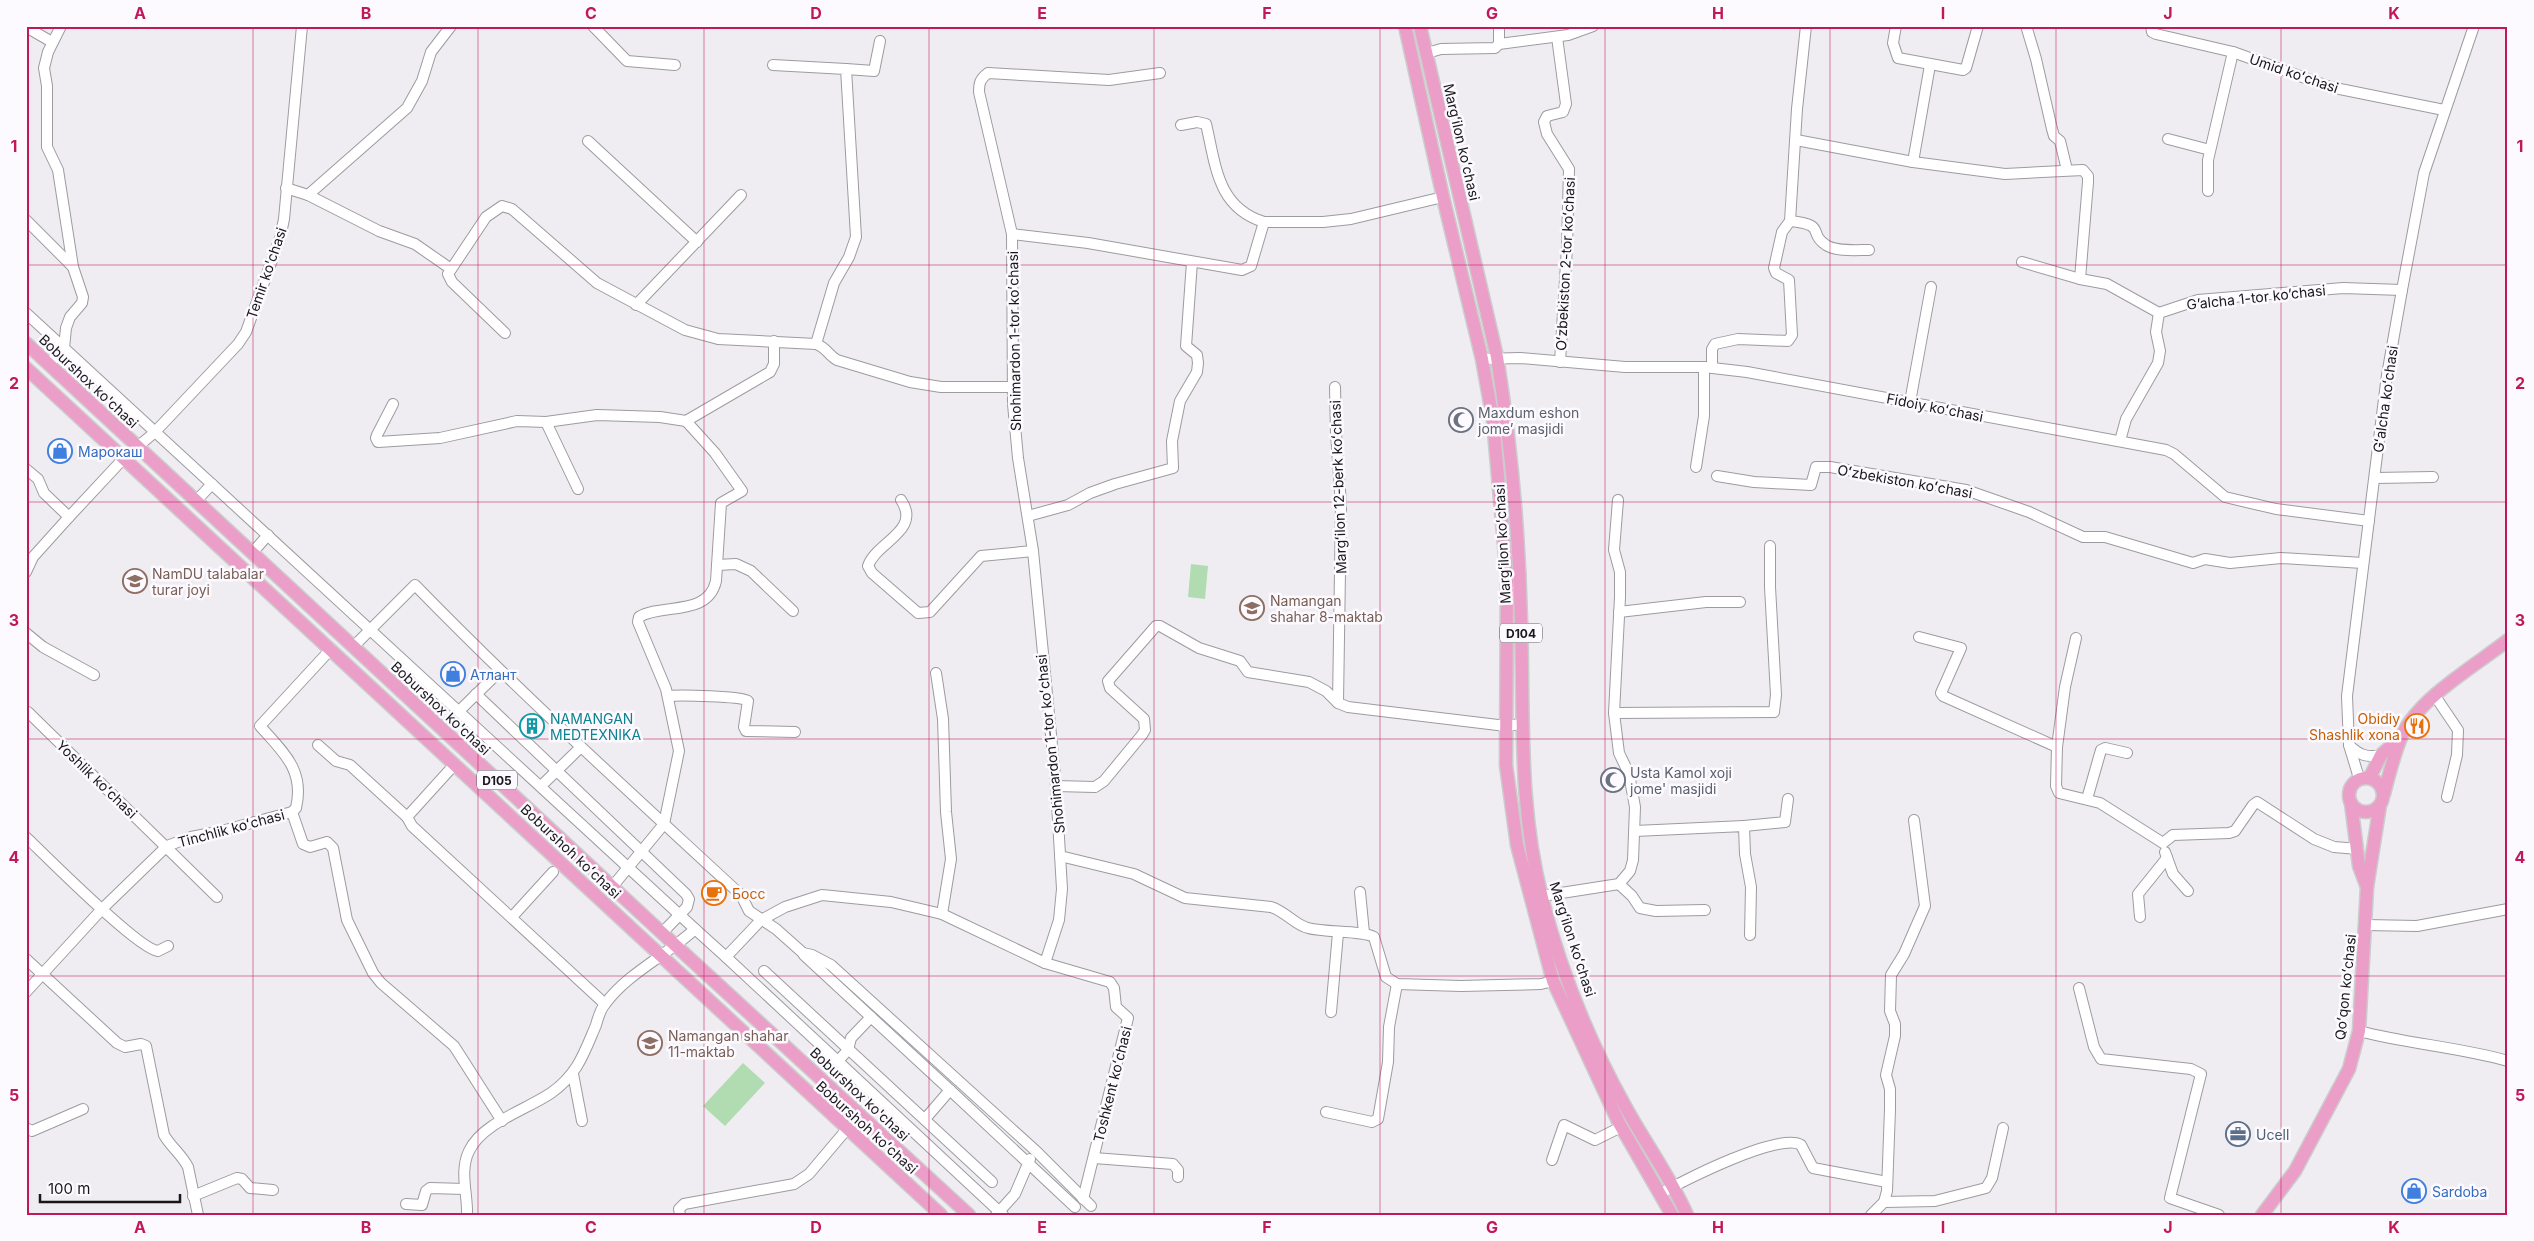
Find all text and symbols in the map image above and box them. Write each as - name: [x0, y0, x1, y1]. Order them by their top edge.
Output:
- text: A: [134, 3, 146, 23]
- text: B: [361, 3, 371, 23]
- text: C: [585, 3, 597, 23]
- text: D: [810, 3, 822, 23]
- text: E: [1037, 3, 1047, 23]
- text: F: [1262, 3, 1272, 23]
- text: G: [1486, 3, 1498, 23]
- text: H: [1712, 3, 1724, 23]
- text: I: [1941, 3, 1945, 23]
- text: J: [2163, 3, 2173, 23]
- text: K: [2388, 3, 2400, 23]
- street label: Umid koʻchasi: [2247, 50, 2341, 96]
- street label: Margʻilon koʻchasi: [1440, 82, 1484, 202]
- text: 1: [11, 136, 17, 156]
- text: 1: [2517, 136, 2523, 156]
- street label: Oʻzbekiston 2-tor koʻchasi: [1552, 177, 1578, 351]
- street label: Temir ko'chasi: [242, 225, 290, 321]
- street label: Shohimardon 1-tor koʻchasi: [1004, 251, 1024, 431]
- street label: Gʼalcha 1-tor koʼchasi: [2186, 281, 2326, 313]
- street label: Boburshox ko'chasi: [36, 331, 142, 431]
- street label: Gʻalcha koʻchasi: [2369, 344, 2401, 454]
- text: 2: [9, 373, 19, 393]
- text: 2: [2515, 373, 2525, 393]
- street label: Fidoiy koʻchasi: [1885, 389, 1985, 425]
- street label: Margʻilon 12-berk koʻchasi: [1326, 400, 1350, 574]
- place label: Maxdum eshon jome’ masjidi: [1477, 404, 1579, 437]
- mosque icon: Maxdum eshon jome’ masjidi: [1448, 407, 1474, 433]
- shop icon: Марокаш: [47, 438, 73, 464]
- place label: Марокаш: [78, 443, 142, 460]
- street label: Oʻzbekiston koʻchasi: [1836, 461, 1974, 501]
- street label: Margʻilon koʻchasi: [1490, 484, 1514, 604]
- place label: NamDU talabalar turar joyi: [152, 565, 264, 598]
- school or university icon: NamDU talabalar turar joyi: [122, 568, 148, 594]
- place label: Namangan shahar 8-maktab: [1270, 592, 1383, 625]
- school or university icon: Namangan shahar 8-maktab: [1239, 595, 1265, 621]
- text: 3: [9, 610, 19, 630]
- text: 3: [2515, 610, 2525, 630]
- road number: D104: [1500, 624, 1542, 642]
- street label: Shohimardon 1-tor koʻchasi: [1032, 653, 1068, 835]
- street label: Boburshox ko'chasi: [388, 658, 494, 758]
- shop icon: Атлант: [440, 661, 466, 687]
- place label: Атлант: [470, 666, 517, 683]
- place label: NAMANGAN MEDTEXNIKA: [550, 710, 641, 743]
- place label: Obidiy Shashlik xona: [2309, 710, 2400, 743]
- building icon: NAMANGAN MEDTEXNIKA: [519, 713, 545, 739]
- restaurant icon: Obidiy Shashlik xona: [2404, 713, 2430, 739]
- street label: Yoshlik koʻchasi: [53, 736, 141, 822]
- place label: Usta Kamol xoji jome' masjidi: [1629, 764, 1732, 797]
- mosque icon: Usta Kamol xoji jome' masjidi: [1600, 767, 1626, 793]
- road number: D105: [477, 770, 517, 790]
- street label: Boburshoh koʻchasi: [518, 800, 624, 902]
- street label: Tinchlik koʻchasi: [176, 806, 286, 850]
- text: 4: [9, 847, 20, 867]
- text: 4: [2515, 847, 2526, 867]
- street label: Margʻilon koʻchasi: [1546, 879, 1600, 999]
- cafe icon: Босс: [701, 880, 727, 906]
- place label: Босс: [732, 885, 765, 902]
- street label: Qoʻqon koʻchasi: [2331, 933, 2359, 1041]
- street label: Toshkent koʻchasi: [1089, 1024, 1135, 1144]
- place label: Namangan shahar 11-maktab: [668, 1027, 788, 1060]
- school or university icon: Namangan shahar 11-maktab: [637, 1030, 663, 1056]
- street label: Boburshox ko'chasi: [807, 1044, 913, 1144]
- street label: Boburshoh koʻchasi: [813, 1077, 921, 1177]
- text: 5: [9, 1085, 19, 1105]
- text: 5: [2515, 1085, 2525, 1105]
- office icon: Ucell: [2225, 1121, 2251, 1147]
- place label: Ucell: [2256, 1126, 2289, 1143]
- scale bar: [40, 1171, 180, 1203]
- shop icon: Sardoba: [2401, 1178, 2427, 1204]
- text: 100 m: [48, 1179, 90, 1198]
- place label: Sardoba: [2432, 1183, 2487, 1200]
- text: A: [134, 1217, 146, 1237]
- text: B: [361, 1217, 371, 1237]
- text: C: [585, 1217, 597, 1237]
- text: D: [810, 1217, 822, 1237]
- text: E: [1037, 1217, 1047, 1237]
- text: F: [1262, 1217, 1272, 1237]
- text: G: [1486, 1217, 1498, 1237]
- text: H: [1712, 1217, 1724, 1237]
- text: I: [1941, 1217, 1945, 1237]
- text: J: [2163, 1217, 2173, 1237]
- text: K: [2388, 1217, 2400, 1237]

